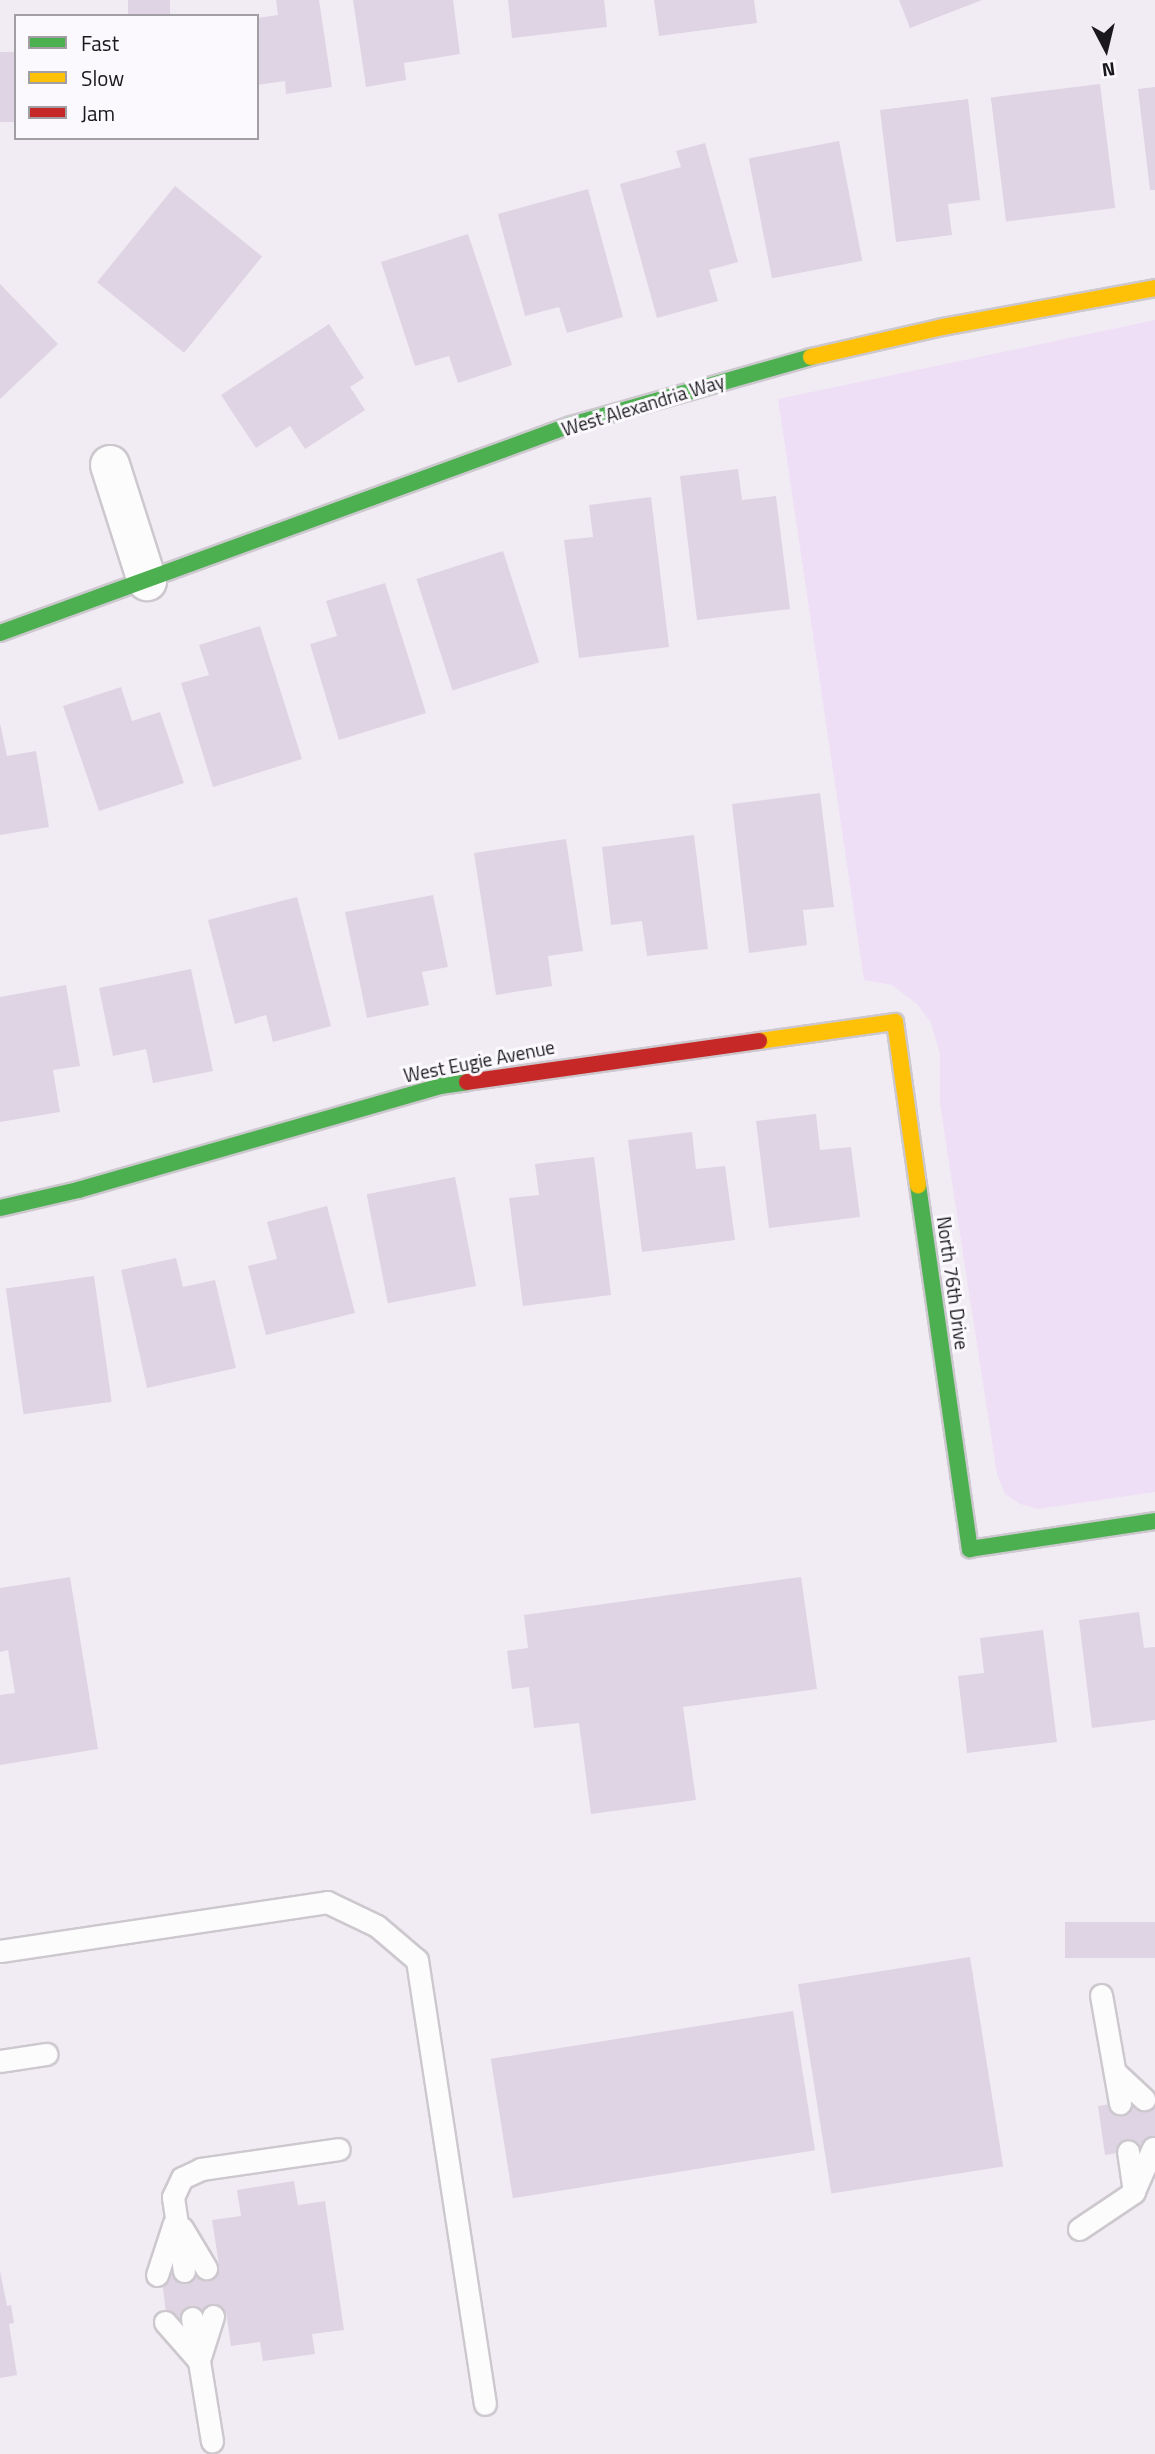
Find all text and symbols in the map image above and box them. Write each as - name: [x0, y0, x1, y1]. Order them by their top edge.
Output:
- legend: [14, 14, 259, 140]
- north arrow: [1071, 14, 1141, 84]
- text: Fast: [81, 27, 119, 59]
- text: N: [1100, 55, 1117, 86]
- text: Slow: [81, 62, 124, 94]
- text: Jam: [81, 97, 115, 129]
- street label: West Alexandria Way: [559, 369, 727, 441]
- street label: West Eugie Avenue: [402, 1035, 556, 1087]
- street label: North 76th Drive: [932, 1215, 974, 1351]

